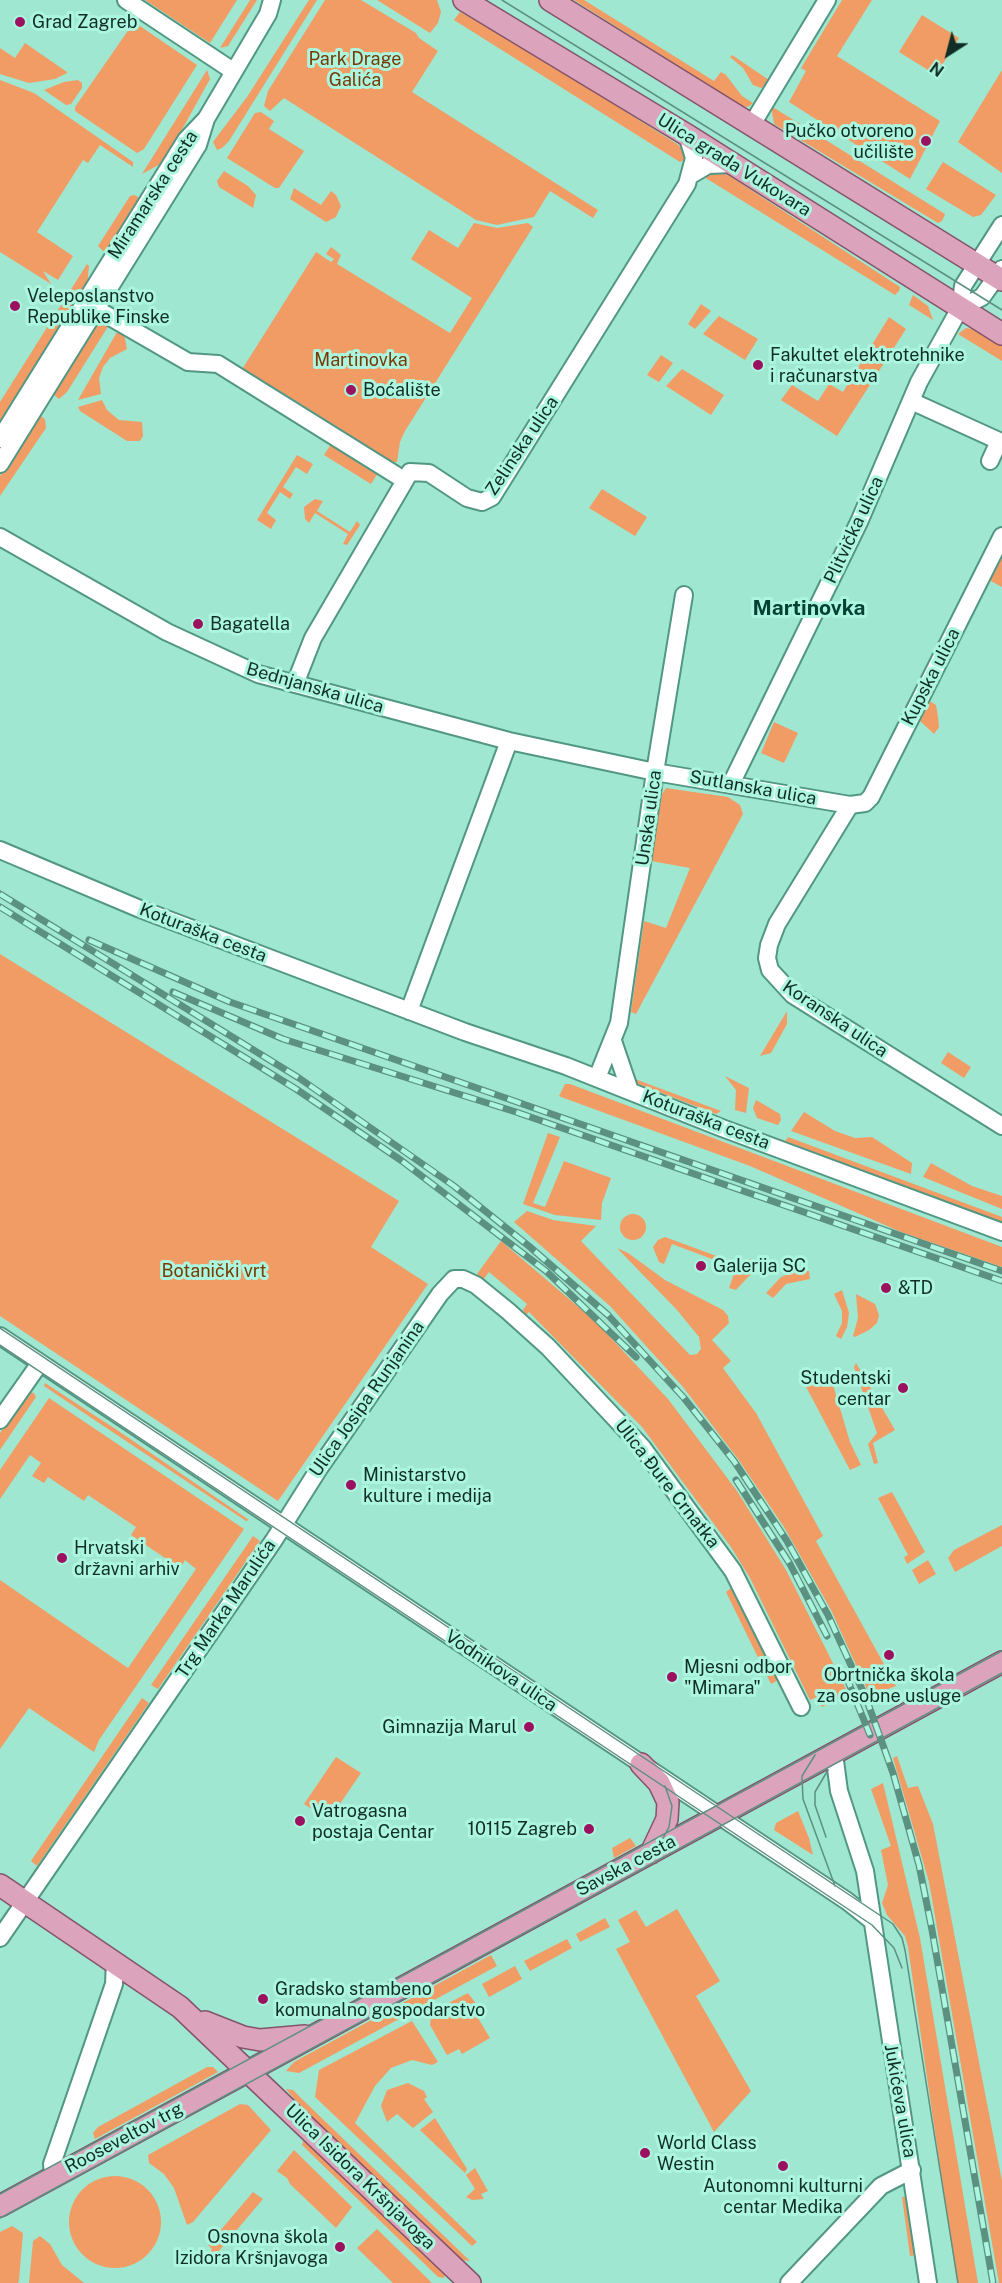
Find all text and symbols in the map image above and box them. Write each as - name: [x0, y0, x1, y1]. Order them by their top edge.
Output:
- place label: Grad Zagreb: [32, 11, 138, 33]
- marker: Grad Zagreb: [13, 15, 27, 29]
- north arrow: [918, 24, 978, 84]
- park label: Park Drage Galića: [308, 48, 402, 90]
- text: N: [926, 58, 948, 80]
- street label: Ulica grada Vukovara: [653, 109, 815, 221]
- place label: Pučko otvoreno učilište: [785, 120, 914, 162]
- street label: Miramarska cesta: [103, 127, 203, 263]
- marker: Pučko otvoreno učilište: [919, 134, 933, 148]
- place label: Veleposlanstvo Republike Finske: [27, 285, 170, 328]
- marker: Veleposlanstvo Republike Finske: [8, 299, 22, 313]
- place label: Fakultet elektrotehnike i računarstva: [770, 344, 965, 386]
- park label: Martinovka: [314, 349, 408, 371]
- marker: Fakultet elektrotehnike i računarstva: [751, 358, 765, 372]
- place label: Boćalište: [363, 379, 441, 401]
- marker: Boćalište: [344, 383, 358, 397]
- street label: Zelinska ulica: [481, 392, 563, 500]
- street label: Plitvička ulica: [820, 473, 888, 587]
- district label: Martinovka: [753, 596, 865, 622]
- place label: Bagatella: [210, 613, 290, 635]
- marker: Bagatella: [191, 617, 205, 631]
- street label: Kupska ulica: [897, 625, 965, 729]
- street label: Bednjanska ulica: [244, 658, 386, 718]
- street label: Sutlanska ulica: [688, 766, 818, 810]
- street label: Unska ulica: [632, 769, 666, 867]
- street label: Koturaška cesta: [136, 899, 270, 967]
- street label: Koranska ulica: [778, 976, 892, 1062]
- street label: Koturaška cesta: [639, 1086, 773, 1154]
- place label: Galerija SC: [713, 1255, 806, 1277]
- marker: Galerija SC: [694, 1259, 708, 1273]
- park label: Botanički vrt: [161, 1260, 267, 1282]
- place label: &TD: [898, 1277, 933, 1299]
- marker: &TD: [879, 1281, 893, 1295]
- street label: Ulica Josipa Runjanina: [305, 1317, 429, 1481]
- place label: Studentski centar: [800, 1367, 891, 1410]
- marker: Studentski centar: [896, 1381, 910, 1395]
- street label: Ulica Đure Crnatka: [610, 1415, 724, 1553]
- place label: Ministarstvo kulture i medija: [363, 1464, 492, 1506]
- marker: Ministarstvo kulture i medija: [344, 1478, 358, 1492]
- street label: Trg Marka Marulića: [172, 1536, 280, 1682]
- place label: Hrvatski državni arhiv: [74, 1537, 180, 1580]
- marker: Hrvatski državni arhiv: [55, 1551, 69, 1565]
- street label: Vodnikova ulica: [441, 1626, 561, 1716]
- marker: Obrtnička škola za osobne usluge: [882, 1648, 896, 1662]
- place label: Mjesni odbor "Mimara": [684, 1656, 792, 1698]
- place label: Obrtnička škola za osobne usluge: [817, 1664, 961, 1706]
- marker: Mjesni odbor "Mimara": [665, 1670, 679, 1684]
- place label: Gimnazija Marul: [382, 1716, 517, 1738]
- marker: Gimnazija Marul: [522, 1720, 536, 1734]
- place label: Vatrogasna postaja Centar: [312, 1800, 434, 1842]
- marker: Vatrogasna postaja Centar: [293, 1814, 307, 1828]
- place label: 10115 Zagreb: [468, 1818, 577, 1840]
- marker: 10115 Zagreb: [582, 1822, 596, 1836]
- street label: Savska cesta: [573, 1831, 679, 1901]
- place label: Gradsko stambeno komunalno gospodarstvo: [275, 1978, 485, 2020]
- marker: Gradsko stambeno komunalno gospodarstvo: [256, 1992, 270, 2006]
- street label: Jukićeva ulica: [879, 2042, 921, 2160]
- street label: Rooseveltov trg: [61, 2098, 187, 2178]
- street label: Ulica Isidora Kršnjavoga: [281, 2100, 439, 2254]
- place label: World Class Westin: [657, 2132, 756, 2174]
- marker: World Class Westin: [638, 2146, 652, 2160]
- marker: Autonomni kulturni centar Medika: [776, 2159, 790, 2173]
- place label: Autonomni kulturni centar Medika: [703, 2175, 863, 2218]
- place label: Osnovna škola Izidora Kršnjavoga: [175, 2226, 328, 2268]
- marker: Osnovna škola Izidora Kršnjavoga: [333, 2240, 347, 2254]

